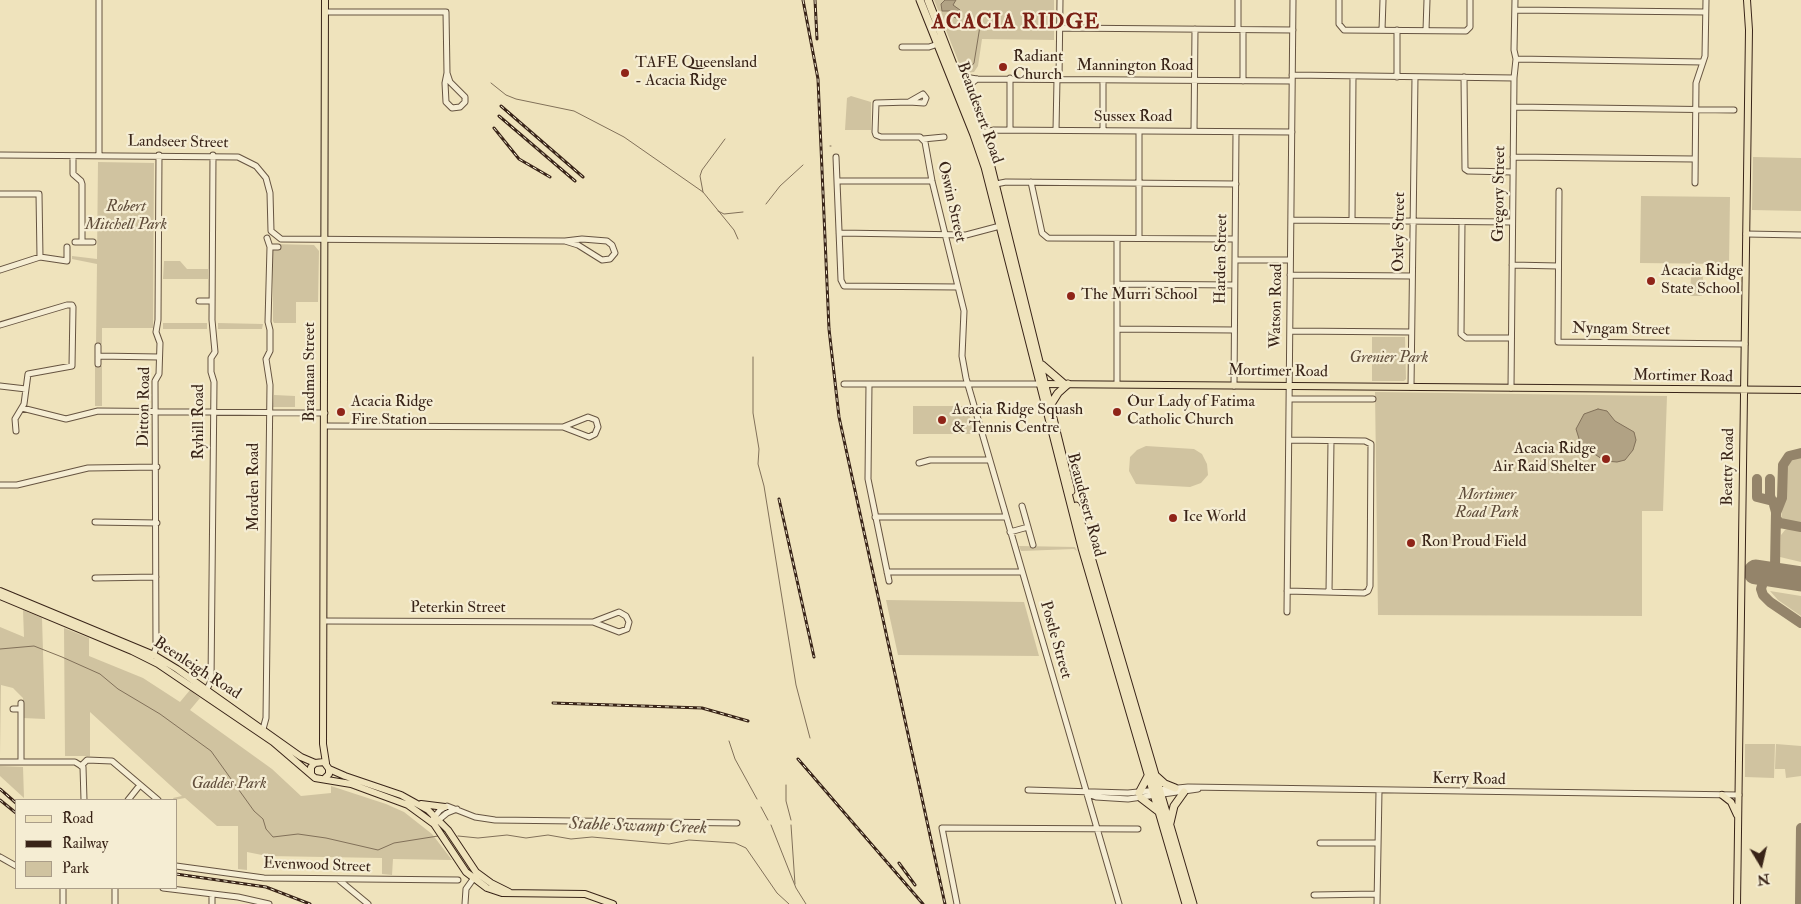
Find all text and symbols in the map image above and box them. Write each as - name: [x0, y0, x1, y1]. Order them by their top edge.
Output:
- district label: ACACIA RIDGE: [930, 10, 1102, 36]
- place label: Radiant Church: [1013, 48, 1063, 86]
- place label: TAFE Queensland - Acacia Ridge: [635, 54, 757, 92]
- street label: Mannington Road: [1077, 57, 1193, 77]
- street label: Beaudesert Road: [952, 60, 1006, 166]
- marker: Radiant Church: [997, 61, 1009, 73]
- marker: TAFE Queensland - Acacia Ridge: [619, 67, 631, 79]
- street label: Sussex Road: [1094, 108, 1172, 128]
- street label: Landseer Street: [127, 133, 229, 153]
- street label: Gregory Street: [1490, 146, 1510, 242]
- street label: Oswin Street: [932, 159, 970, 245]
- street label: Oxley Street: [1390, 192, 1410, 272]
- park label: Robert Mitchell Park: [85, 198, 167, 236]
- street label: Harden Street: [1212, 214, 1232, 304]
- place label: Acacia Ridge State School: [1661, 262, 1743, 300]
- street label: Watson Road: [1267, 263, 1287, 349]
- marker: Acacia Ridge State School: [1645, 275, 1657, 287]
- place label: The Murri School: [1081, 286, 1198, 306]
- marker: The Murri School: [1065, 290, 1077, 302]
- street label: Nyngam Street: [1572, 320, 1670, 340]
- street label: Bradman Street: [301, 322, 321, 422]
- park label: Grenier Park: [1350, 349, 1428, 369]
- street label: Mortimer Road: [1228, 362, 1328, 382]
- street label: Ditton Road: [135, 367, 155, 447]
- street label: Mortimer Road: [1633, 367, 1733, 387]
- street label: Ryhill Road: [190, 384, 210, 460]
- place label: Acacia Ridge Fire Station: [351, 393, 433, 431]
- place label: Our Lady of Fatima Catholic Church: [1127, 393, 1255, 431]
- place label: Acacia Ridge Squash & Tennis Centre: [952, 401, 1083, 439]
- marker: Acacia Ridge Fire Station: [335, 406, 347, 418]
- marker: Our Lady of Fatima Catholic Church: [1111, 406, 1123, 418]
- marker: Acacia Ridge Squash & Tennis Centre: [936, 414, 948, 426]
- street label: Beatty Road: [1719, 428, 1739, 506]
- place label: Acacia Ridge Air Raid Shelter: [1493, 440, 1596, 478]
- street label: Morden Road: [245, 443, 265, 531]
- street label: Beaudesert Road: [1062, 451, 1108, 559]
- marker: Acacia Ridge Air Raid Shelter: [1600, 453, 1612, 465]
- park label: Mortimer Road Park: [1455, 486, 1519, 524]
- place label: Ice World: [1183, 508, 1246, 528]
- marker: Ice World: [1167, 512, 1179, 524]
- place label: Ron Proud Field: [1421, 533, 1527, 553]
- marker: Ron Proud Field: [1405, 537, 1417, 549]
- street label: Peterkin Street: [410, 599, 506, 619]
- street label: Postle Street: [1035, 599, 1075, 681]
- street label: Beenleigh Road: [150, 634, 244, 704]
- street label: Kerry Road: [1432, 770, 1506, 790]
- park label: Gaddes Park: [192, 775, 266, 795]
- legend: [15, 799, 178, 889]
- text: Road: [62, 809, 93, 828]
- water label: Stable Swamp Creek: [569, 814, 707, 840]
- text: Railway: [62, 834, 108, 853]
- north arrow: [1736, 839, 1786, 889]
- street label: Evenwood Street: [263, 855, 371, 877]
- text: Park: [62, 859, 89, 878]
- text: N: [1756, 870, 1771, 889]

